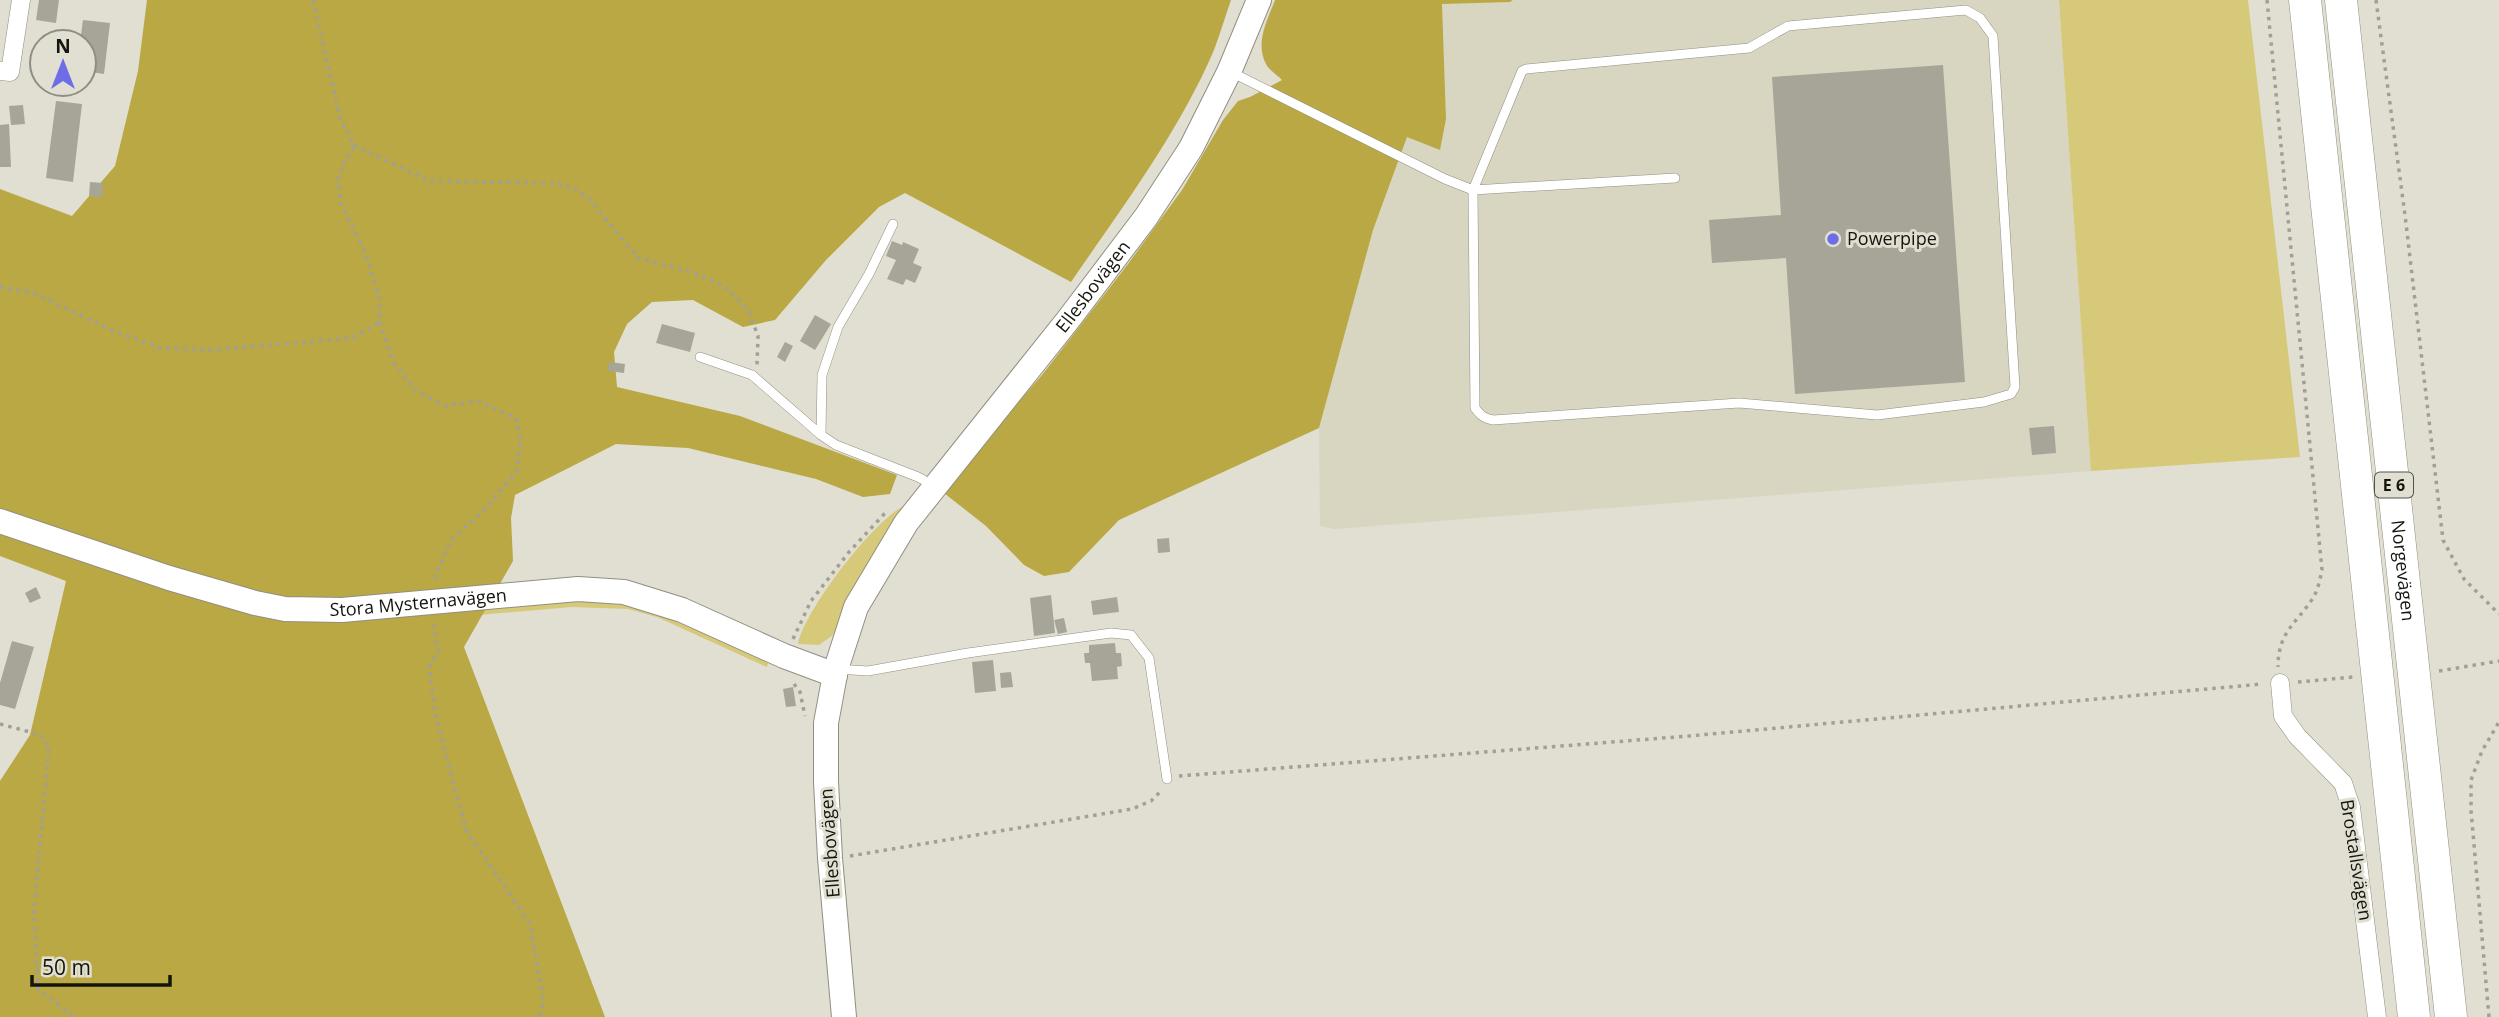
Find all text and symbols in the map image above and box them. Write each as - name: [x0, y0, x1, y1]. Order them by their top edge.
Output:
- north arrow: [28, 28, 98, 98]
- text: N: [55, 33, 71, 59]
- place label: Powerpipe: [1847, 226, 1937, 250]
- marker: Powerpipe: [1825, 231, 1841, 247]
- street label: Ellesbovägen: [1050, 235, 1135, 337]
- road number: E 6: [2375, 472, 2413, 498]
- street label: Norgevägen: [2386, 519, 2421, 622]
- street label: Stora Mysternavägen: [329, 582, 508, 621]
- street label: Ellesbovägen: [813, 788, 845, 899]
- street label: Brostallsvägen: [2336, 798, 2378, 922]
- scale bar: [32, 944, 170, 988]
- text: 50 m: [42, 953, 91, 981]

